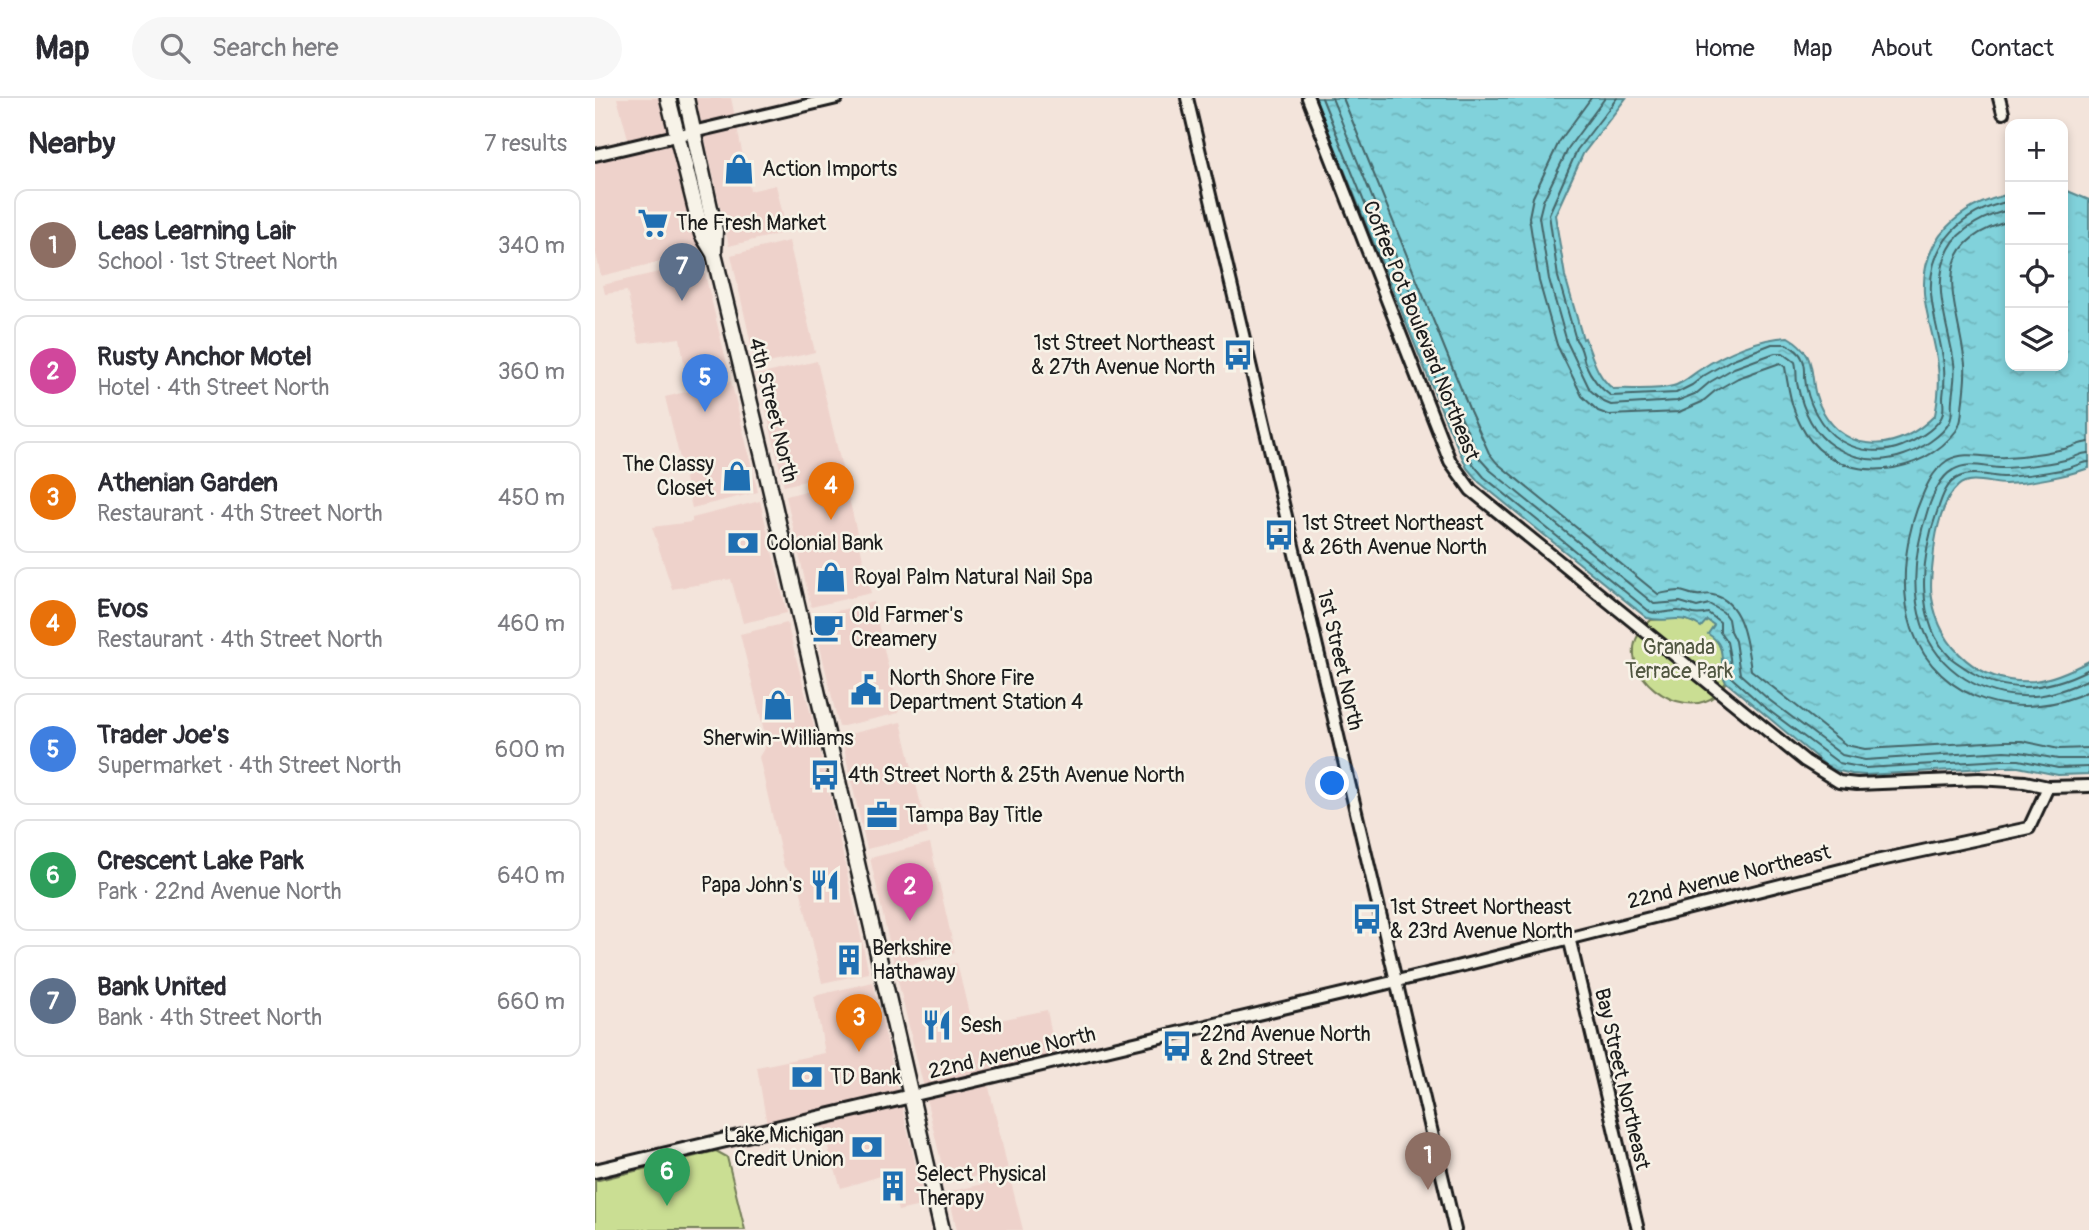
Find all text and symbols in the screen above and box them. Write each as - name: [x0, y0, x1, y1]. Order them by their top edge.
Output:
- search box: [132, 17, 622, 80]
- text: Map: [35, 28, 90, 69]
- icon: search: [156, 29, 194, 67]
- text: Search here: [212, 32, 339, 64]
- text: Home: [1694, 34, 1755, 63]
- text: Map: [1793, 34, 1833, 63]
- text: About: [1871, 34, 1933, 63]
- text: Contact: [1971, 34, 2054, 63]
- map controls: [2005, 119, 2068, 371]
- button: +: [2005, 119, 2068, 182]
- text: Nearby: [28, 125, 115, 162]
- text: 7 results: [484, 129, 567, 158]
- shop icon: Action Imports: [722, 152, 756, 186]
- place label: Action Imports: [762, 156, 898, 183]
- button: −: [2005, 182, 2068, 245]
- street label: Coffee Pot Boulevard Northeast: [1356, 197, 1486, 466]
- supermarket icon: The Fresh Market: [636, 206, 670, 240]
- place label: The Fresh Market: [676, 210, 827, 237]
- text: Leas Learning Lair: [97, 215, 296, 247]
- text: 1: [49, 231, 58, 260]
- text: 340 m: [498, 231, 565, 260]
- pin: 7: [659, 243, 705, 301]
- button: locate: [2005, 245, 2068, 308]
- text: School · 1st Street North: [97, 247, 338, 276]
- button: layers: [2005, 308, 2068, 371]
- place label: 1st Street Northeast & 27th Avenue North: [1031, 330, 1216, 381]
- street label: 4th Street North: [742, 335, 804, 485]
- bus stop icon: 1st Street Northeast & 27th Avenue North: [1221, 338, 1255, 372]
- text: Rusty Anchor Motel: [97, 341, 312, 373]
- pin: 5: [682, 354, 728, 412]
- text: 2: [47, 357, 59, 386]
- text: 360 m: [498, 357, 565, 386]
- text: Hotel · 4th Street North: [97, 373, 329, 402]
- place label: The Classy Closet: [622, 451, 715, 502]
- shop icon: The Classy Closet: [720, 459, 754, 493]
- pin: 4: [808, 462, 854, 520]
- text: Athenian Garden: [97, 467, 278, 499]
- text: 3: [47, 483, 59, 512]
- text: 450 m: [498, 483, 565, 512]
- text: Restaurant · 4th Street North: [97, 499, 383, 528]
- place label: 1st Street Northeast & 26th Avenue North: [1302, 510, 1487, 561]
- bus stop icon: 1st Street Northeast & 26th Avenue North: [1262, 518, 1296, 552]
- bank icon: Colonial Bank: [726, 526, 760, 560]
- place label: Colonial Bank: [766, 530, 883, 557]
- shop icon: Royal Palm Natural Nail Spa: [814, 560, 848, 594]
- place label: Royal Palm Natural Nail Spa: [854, 564, 1093, 591]
- street label: 1st Street North: [1311, 587, 1369, 733]
- text: Evos: [97, 593, 148, 625]
- place label: Old Farmer's Creamery: [851, 602, 963, 653]
- text: 4: [46, 609, 60, 638]
- text: 460 m: [497, 609, 565, 638]
- cafe icon: Old Farmer's Creamery: [811, 610, 845, 644]
- text: Restaurant · 4th Street North: [97, 625, 383, 654]
- park label: Granada Terrace Park: [1625, 634, 1733, 685]
- place label: North Shore Fire Department Station 4: [889, 665, 1083, 716]
- public building icon: North Shore Fire Department Station 4: [849, 673, 883, 707]
- shop icon: Sherwin-Williams: [761, 688, 795, 722]
- text: Trader Joe's: [97, 719, 229, 751]
- place label: Sherwin-Williams: [702, 725, 854, 752]
- text: 5: [47, 735, 59, 764]
- text: 600 m: [495, 735, 565, 764]
- text: Supermarket · 4th Street North: [97, 751, 401, 780]
- bus stop icon: 4th Street North & 25th Avenue North: [808, 758, 842, 792]
- place label: 4th Street North & 25th Avenue North: [848, 762, 1184, 789]
- your location: [1315, 766, 1349, 800]
- office icon: Tampa Bay Title: [865, 798, 899, 832]
- place label: Tampa Bay Title: [905, 802, 1043, 829]
- street label: 22nd Avenue Northeast: [1625, 839, 1834, 915]
- text: Crescent Lake Park: [97, 845, 304, 877]
- text: 6: [46, 861, 60, 890]
- text: 640 m: [497, 861, 565, 890]
- pin: 2: [887, 863, 933, 921]
- restaurant icon: Papa John's: [808, 868, 842, 902]
- place label: Papa John's: [701, 872, 803, 899]
- text: Park · 22nd Avenue North: [97, 877, 342, 906]
- place label: 1st Street Northeast & 23rd Avenue North: [1390, 894, 1573, 945]
- bus stop icon: 1st Street Northeast & 23rd Avenue North: [1350, 902, 1384, 936]
- place label: Berkshire Hathaway: [872, 935, 955, 986]
- building icon: Berkshire Hathaway: [832, 943, 866, 977]
- text: Bank United: [97, 971, 227, 1003]
- street label: Bay Street Northeast: [1588, 985, 1656, 1173]
- text: 7: [47, 987, 59, 1016]
- text: 660 m: [497, 987, 565, 1016]
- pin: 3: [836, 994, 882, 1052]
- text: Bank · 4th Street North: [97, 1003, 322, 1032]
- restaurant icon: Sesh: [920, 1008, 954, 1042]
- place label: Sesh: [960, 1012, 1002, 1039]
- street label: 22nd Avenue North: [926, 1021, 1098, 1085]
- place label: 22nd Avenue North & 2nd Street: [1200, 1021, 1371, 1072]
- bus stop icon: 22nd Avenue North & 2nd Street: [1160, 1029, 1194, 1063]
- bank icon: TD Bank: [790, 1060, 824, 1094]
- place label: TD Bank: [830, 1064, 901, 1091]
- place label: Lake Michigan Credit Union: [724, 1122, 844, 1173]
- bank icon: Lake Michigan Credit Union: [850, 1130, 884, 1164]
- pin: 1: [1405, 1132, 1451, 1190]
- pin: 6: [644, 1148, 690, 1206]
- place label: Select Physical Therapy: [916, 1161, 1047, 1212]
- building icon: Select Physical Therapy: [876, 1169, 910, 1203]

